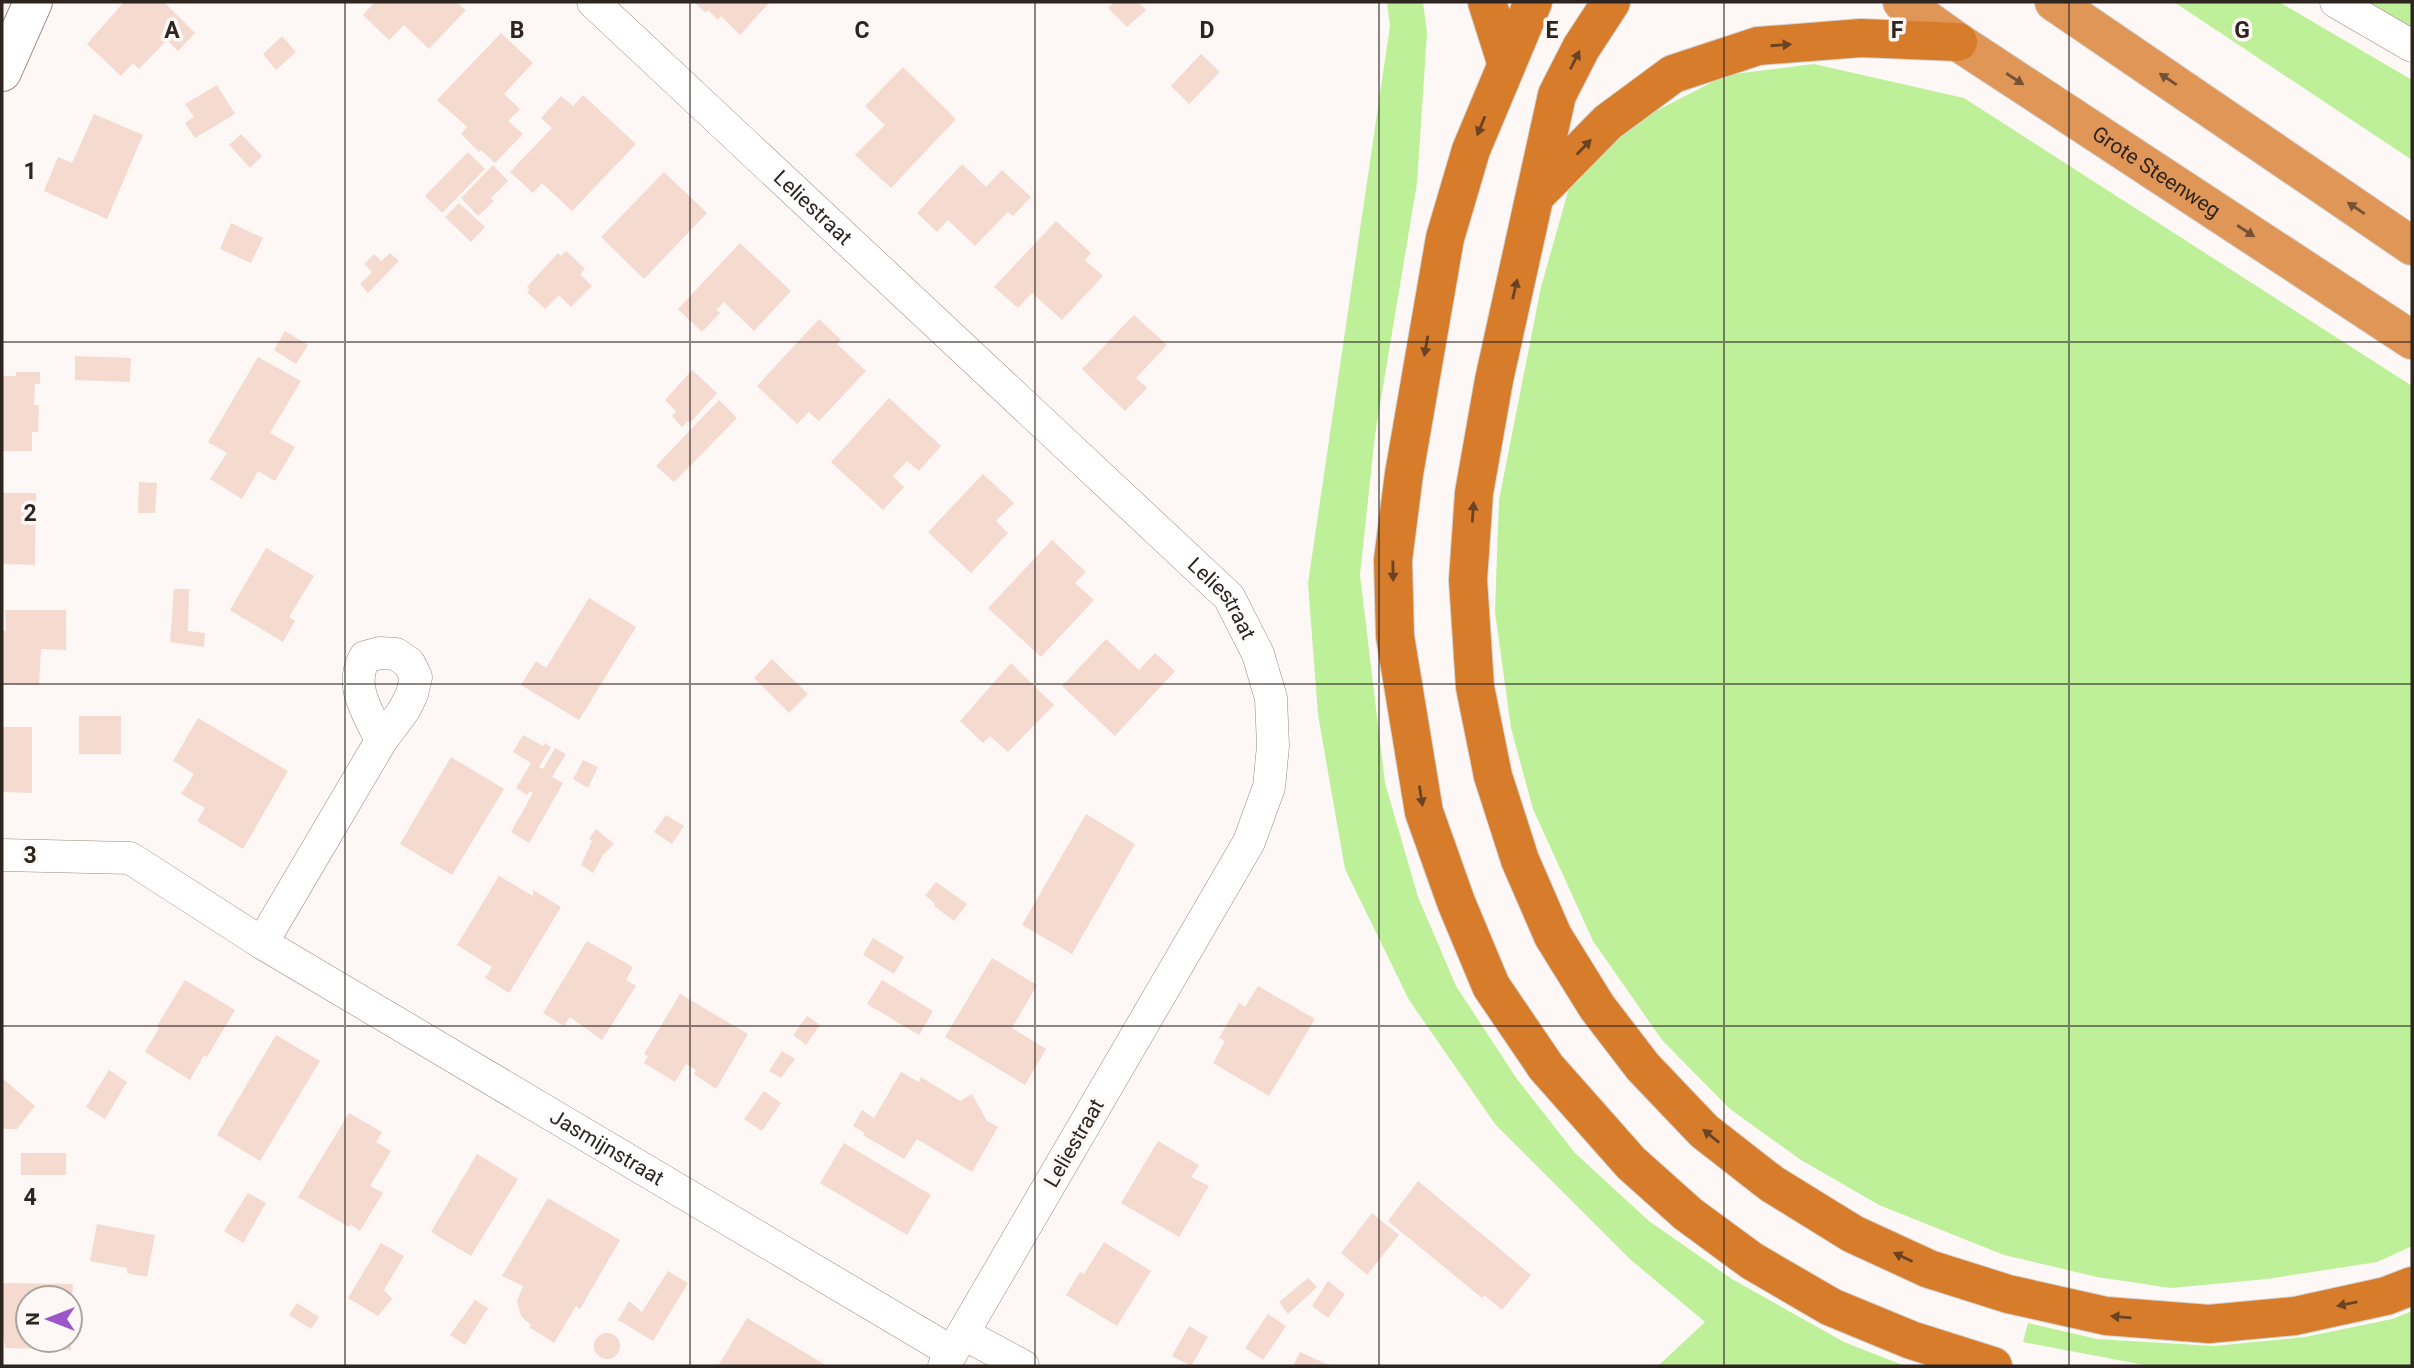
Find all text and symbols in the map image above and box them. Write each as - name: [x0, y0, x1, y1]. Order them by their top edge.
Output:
- text: A: [164, 17, 180, 44]
- text: B: [510, 17, 524, 44]
- text: C: [854, 17, 870, 44]
- text: D: [1200, 17, 1214, 44]
- text: E: [1546, 17, 1559, 44]
- text: F: [1891, 17, 1904, 44]
- text: G: [2234, 17, 2250, 44]
- one-way arrow: [1770, 39, 1792, 50]
- one-way arrow: [1569, 50, 1580, 70]
- one-way arrow: [2005, 73, 2025, 86]
- one-way arrow: [2158, 73, 2178, 86]
- one-way arrow: [1475, 115, 1486, 136]
- street label: Grote Steenweg: [2088, 121, 2225, 223]
- one-way arrow: [1575, 138, 1592, 155]
- text: 1: [23, 158, 37, 185]
- street label: Leliestraat: [769, 165, 857, 250]
- one-way arrow: [2347, 201, 2365, 215]
- one-way arrow: [2237, 224, 2255, 238]
- one-way arrow: [1510, 278, 1521, 300]
- one-way arrow: [1420, 335, 1431, 357]
- text: 2: [23, 500, 37, 527]
- one-way arrow: [1468, 501, 1479, 523]
- street label: Leliestraat: [1183, 553, 1261, 644]
- one-way arrow: [1388, 560, 1399, 582]
- one-way arrow: [1416, 785, 1427, 807]
- text: 3: [23, 842, 37, 869]
- street label: Leliestraat: [1039, 1094, 1109, 1191]
- street label: Jasmijnstraat: [546, 1104, 668, 1191]
- one-way arrow: [1702, 1129, 1720, 1144]
- text: 4: [23, 1184, 37, 1211]
- one-way arrow: [1893, 1251, 1913, 1263]
- north arrow: [14, 1284, 84, 1354]
- one-way arrow: [2336, 1299, 2358, 1310]
- one-way arrow: [2110, 1311, 2132, 1322]
- text: N: [21, 1312, 44, 1326]

